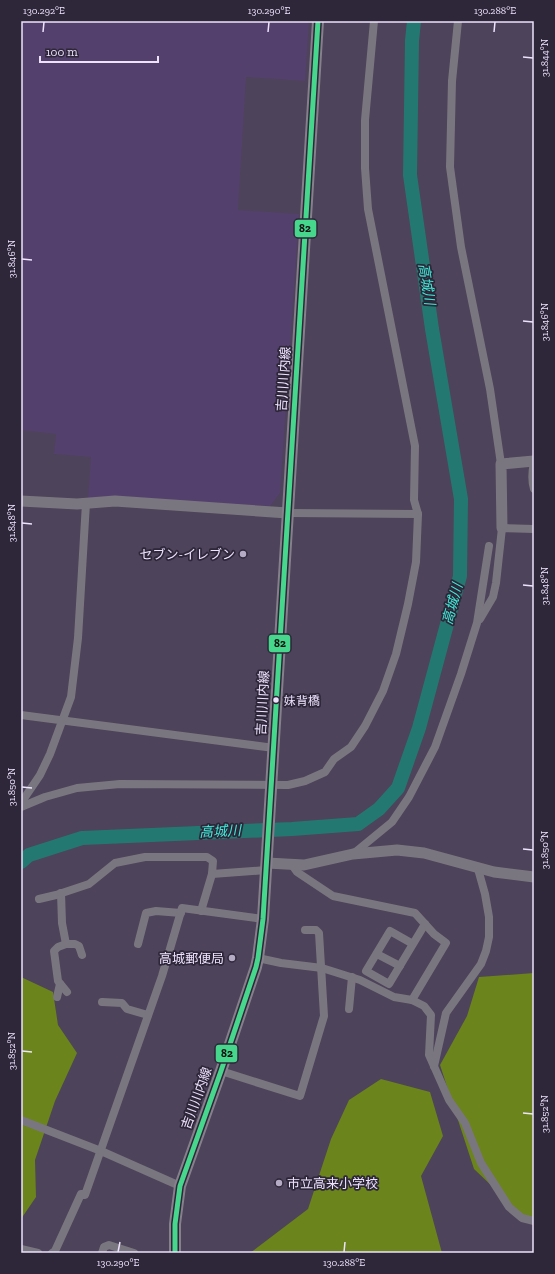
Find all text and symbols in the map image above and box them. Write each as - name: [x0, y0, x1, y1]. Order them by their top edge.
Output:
- text: 130.292°E: [23, 5, 65, 17]
- text: 130.290°E: [248, 5, 290, 17]
- text: 130.288°E: [474, 5, 516, 17]
- scale bar: [40, 38, 158, 64]
- text: 31.844°N: [539, 38, 551, 77]
- text: 100 m: [46, 45, 78, 59]
- line badge: 82: [294, 219, 317, 238]
- text: 82: [299, 222, 311, 235]
- text: 31.846°N: [6, 239, 18, 278]
- water label: 高城川: [415, 262, 438, 308]
- text: 31.846°N: [539, 302, 551, 341]
- street label: 吉川川内線: [274, 346, 293, 412]
- text: 31.848°N: [6, 503, 18, 542]
- place label: セブン-イレブン: [139, 547, 235, 562]
- marker: セブン-イレブン: [238, 549, 248, 559]
- text: 31.848°N: [539, 566, 551, 605]
- water label: 高城川: [439, 580, 467, 627]
- line badge: 82: [268, 634, 291, 653]
- text: 82: [274, 637, 286, 650]
- street label: 吉川川内線: [253, 670, 272, 736]
- place label: 妹背橋: [284, 694, 320, 708]
- marker: 妹背橋: [271, 695, 281, 705]
- text: 31.850°N: [6, 767, 18, 806]
- water label: 高城川: [199, 822, 243, 841]
- text: 31.850°N: [539, 830, 551, 869]
- place label: 高城郵便局: [159, 951, 224, 966]
- marker: 高城郵便局: [227, 953, 237, 963]
- text: 31.852°N: [6, 1031, 18, 1070]
- line badge: 82: [215, 1044, 238, 1063]
- text: 82: [221, 1047, 233, 1060]
- street label: 吉川川内線: [178, 1065, 215, 1131]
- text: 31.852°N: [539, 1094, 551, 1133]
- place label: 市立高来小学校: [287, 1176, 378, 1191]
- marker: 市立高来小学校: [274, 1178, 284, 1188]
- text: 130.290°E: [97, 1257, 139, 1269]
- text: 130.288°E: [323, 1257, 365, 1269]

